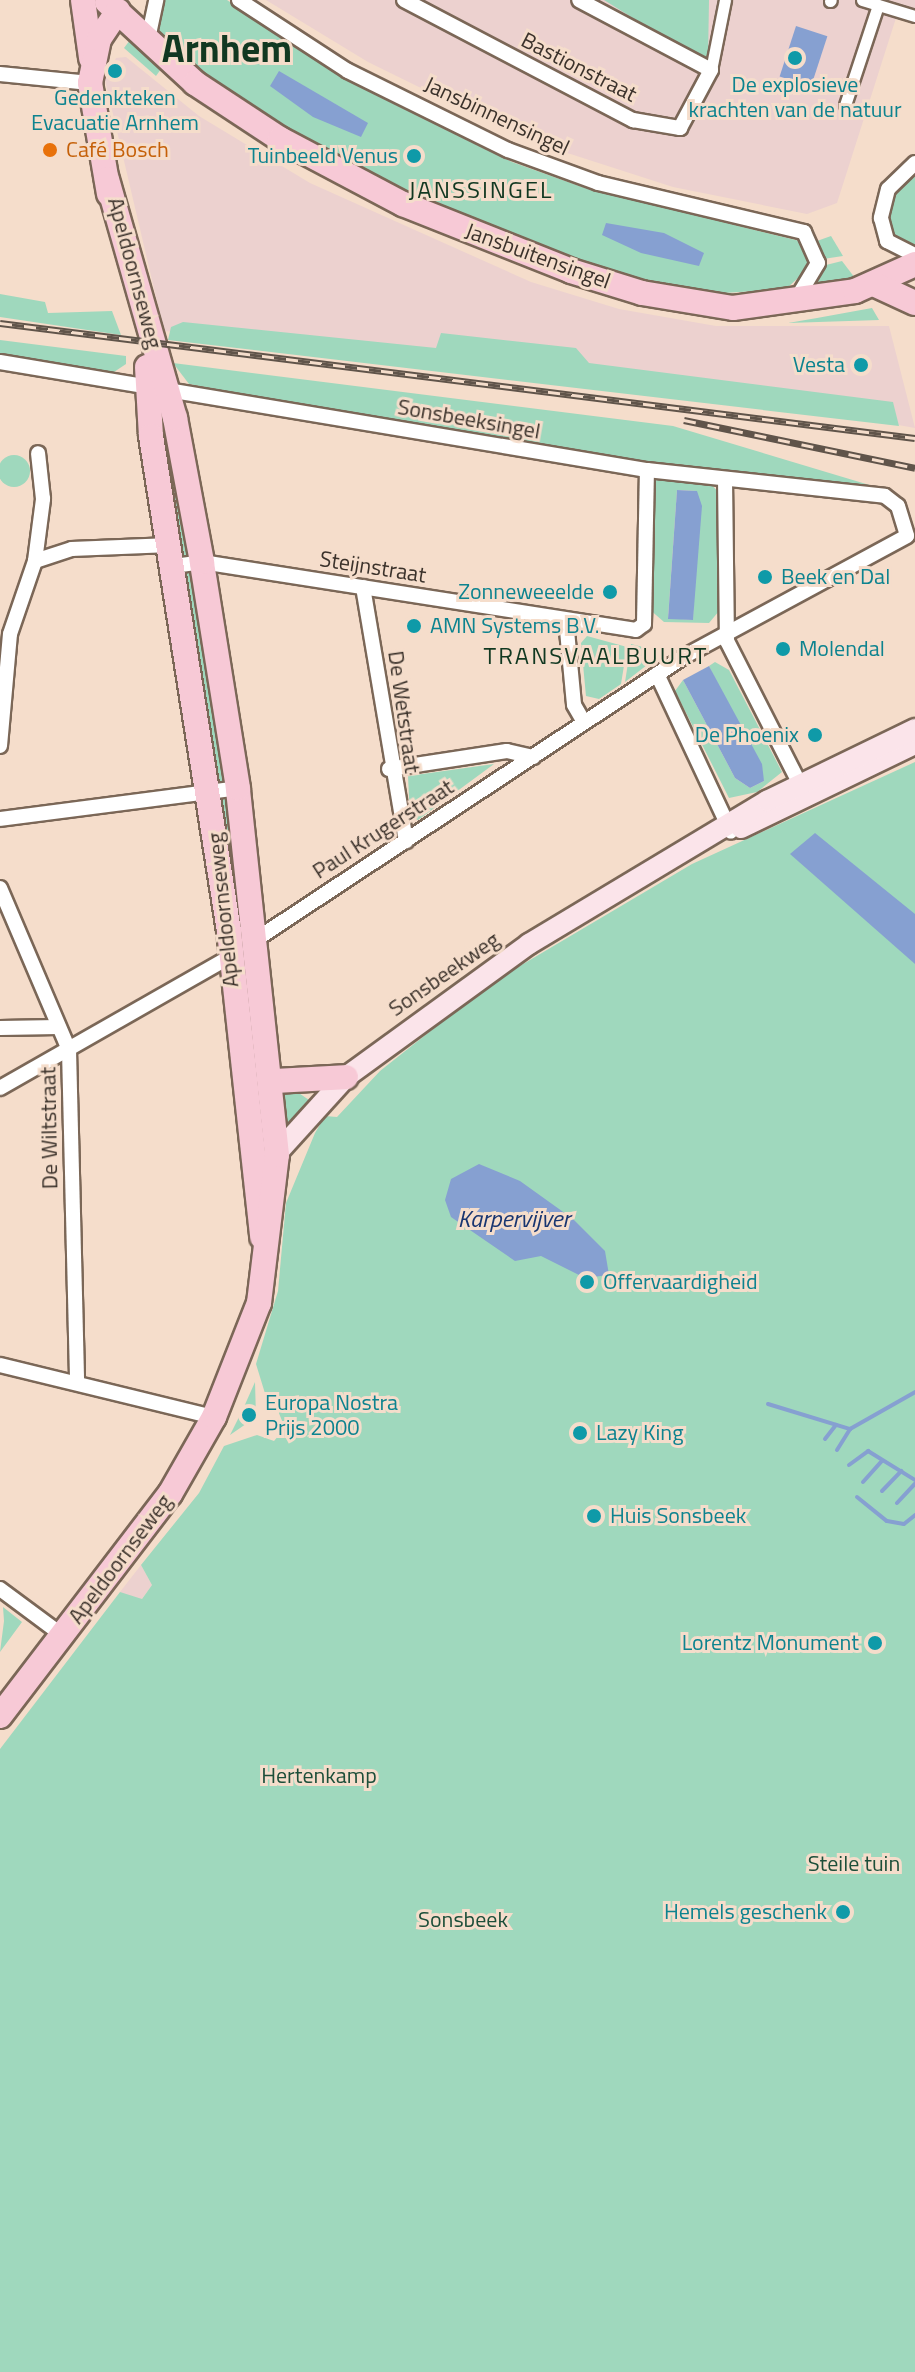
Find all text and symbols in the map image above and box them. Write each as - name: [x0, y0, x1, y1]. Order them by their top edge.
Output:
- district label: Arnhem: [162, 26, 292, 72]
- street label: Bastionstraat: [517, 27, 641, 107]
- marker: De explosieve krachten van de natuur: [786, 49, 804, 67]
- marker: Gedenkteken Evacuatie Arnhem: [106, 62, 124, 80]
- street label: Jansbinnensingel: [420, 71, 574, 161]
- place label: De explosieve krachten van de natuur: [688, 71, 902, 122]
- place label: Gedenkteken Evacuatie Arnhem: [31, 84, 199, 136]
- place label: Café Bosch: [66, 137, 169, 163]
- marker: Café Bosch: [41, 141, 59, 159]
- place label: Tuinbeeld Venus: [248, 143, 398, 169]
- marker: Tuinbeeld Venus: [405, 147, 423, 165]
- district label: JANSSINGEL: [408, 176, 554, 204]
- street label: Apeldoornseweg: [102, 194, 168, 352]
- street label: Jansbuitensingel: [462, 218, 614, 294]
- place label: Vesta: [793, 352, 845, 378]
- marker: Vesta: [852, 356, 870, 374]
- street label: Sonsbeeksingel: [396, 393, 542, 445]
- street label: Steijnstraat: [318, 546, 428, 588]
- place label: Beek en Dal: [781, 564, 890, 590]
- marker: Beek en Dal: [756, 568, 774, 586]
- place label: Zonneweeelde: [458, 579, 594, 605]
- marker: Zonneweeelde: [601, 583, 619, 601]
- place label: AMN Systems B.V.: [430, 613, 600, 639]
- marker: AMN Systems B.V.: [405, 617, 423, 635]
- place label: Molendal: [799, 636, 885, 662]
- marker: Molendal: [774, 640, 792, 658]
- district label: TRANSVAALBUURT: [484, 642, 708, 670]
- street label: De Wetstraat: [382, 649, 426, 775]
- place label: De Phoenix: [695, 722, 799, 748]
- marker: De Phoenix: [806, 726, 824, 744]
- street label: Paul Krugerstraat: [308, 774, 458, 884]
- street label: Apeldoornseweg: [202, 831, 244, 989]
- street label: Sonsbeekweg: [384, 926, 504, 1022]
- street label: De Wiltstraat: [35, 1066, 63, 1190]
- water label: Karpervijver: [458, 1205, 570, 1233]
- place label: Offervaardigheid: [603, 1269, 758, 1295]
- marker: Offervaardigheid: [578, 1273, 596, 1291]
- place label: Europa Nostra Prijs 2000: [265, 1389, 398, 1440]
- marker: Europa Nostra Prijs 2000: [240, 1406, 258, 1424]
- place label: Lazy King: [596, 1420, 683, 1446]
- marker: Lazy King: [571, 1424, 589, 1442]
- street label: Apeldoornseweg: [63, 1489, 177, 1629]
- place label: Huis Sonsbeek: [610, 1503, 746, 1529]
- marker: Huis Sonsbeek: [585, 1507, 603, 1525]
- place label: Lorentz Monument: [682, 1630, 859, 1656]
- marker: Lorentz Monument: [866, 1634, 884, 1652]
- park label: Hertenkamp: [261, 1763, 377, 1789]
- park label: Steile tuin: [808, 1851, 900, 1877]
- place label: Hemels geschenk: [664, 1899, 827, 1925]
- marker: Hemels geschenk: [834, 1903, 852, 1921]
- park label: Sonsbeek: [418, 1907, 508, 1933]

